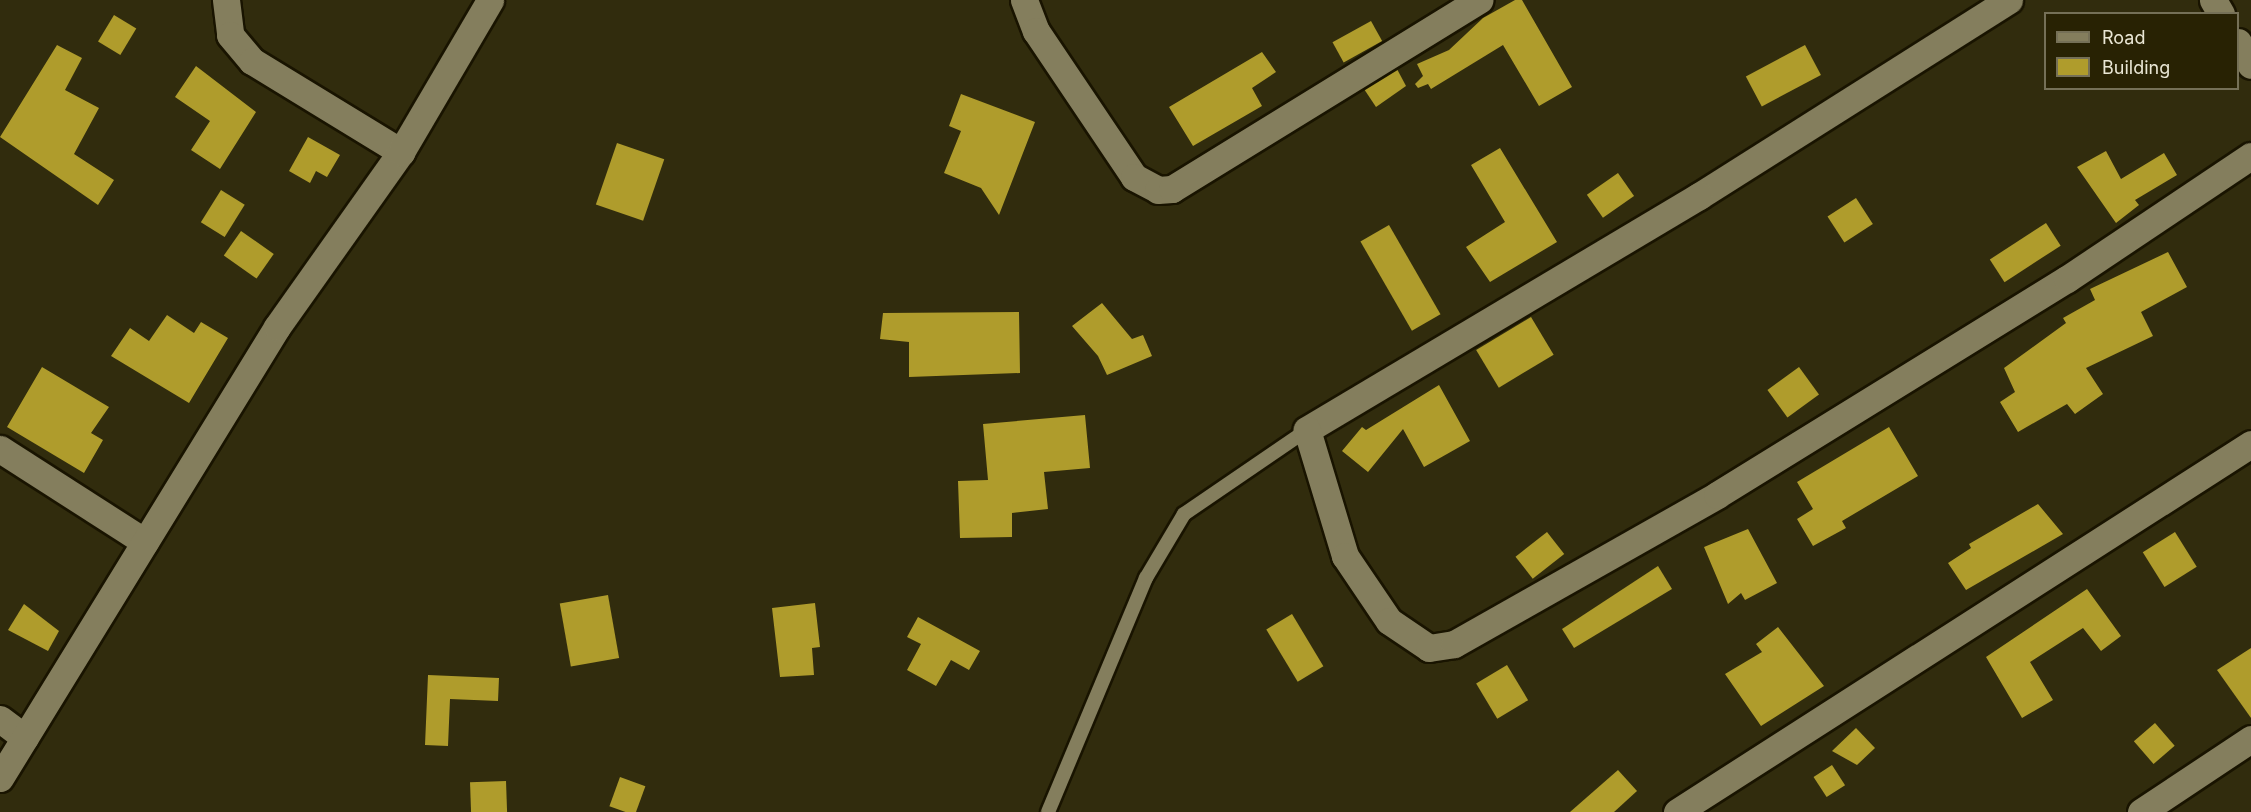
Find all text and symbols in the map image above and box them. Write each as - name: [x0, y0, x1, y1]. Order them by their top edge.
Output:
- legend: [2044, 12, 2239, 90]
- text: Road: [2102, 27, 2145, 48]
- text: Building: [2102, 57, 2170, 78]

